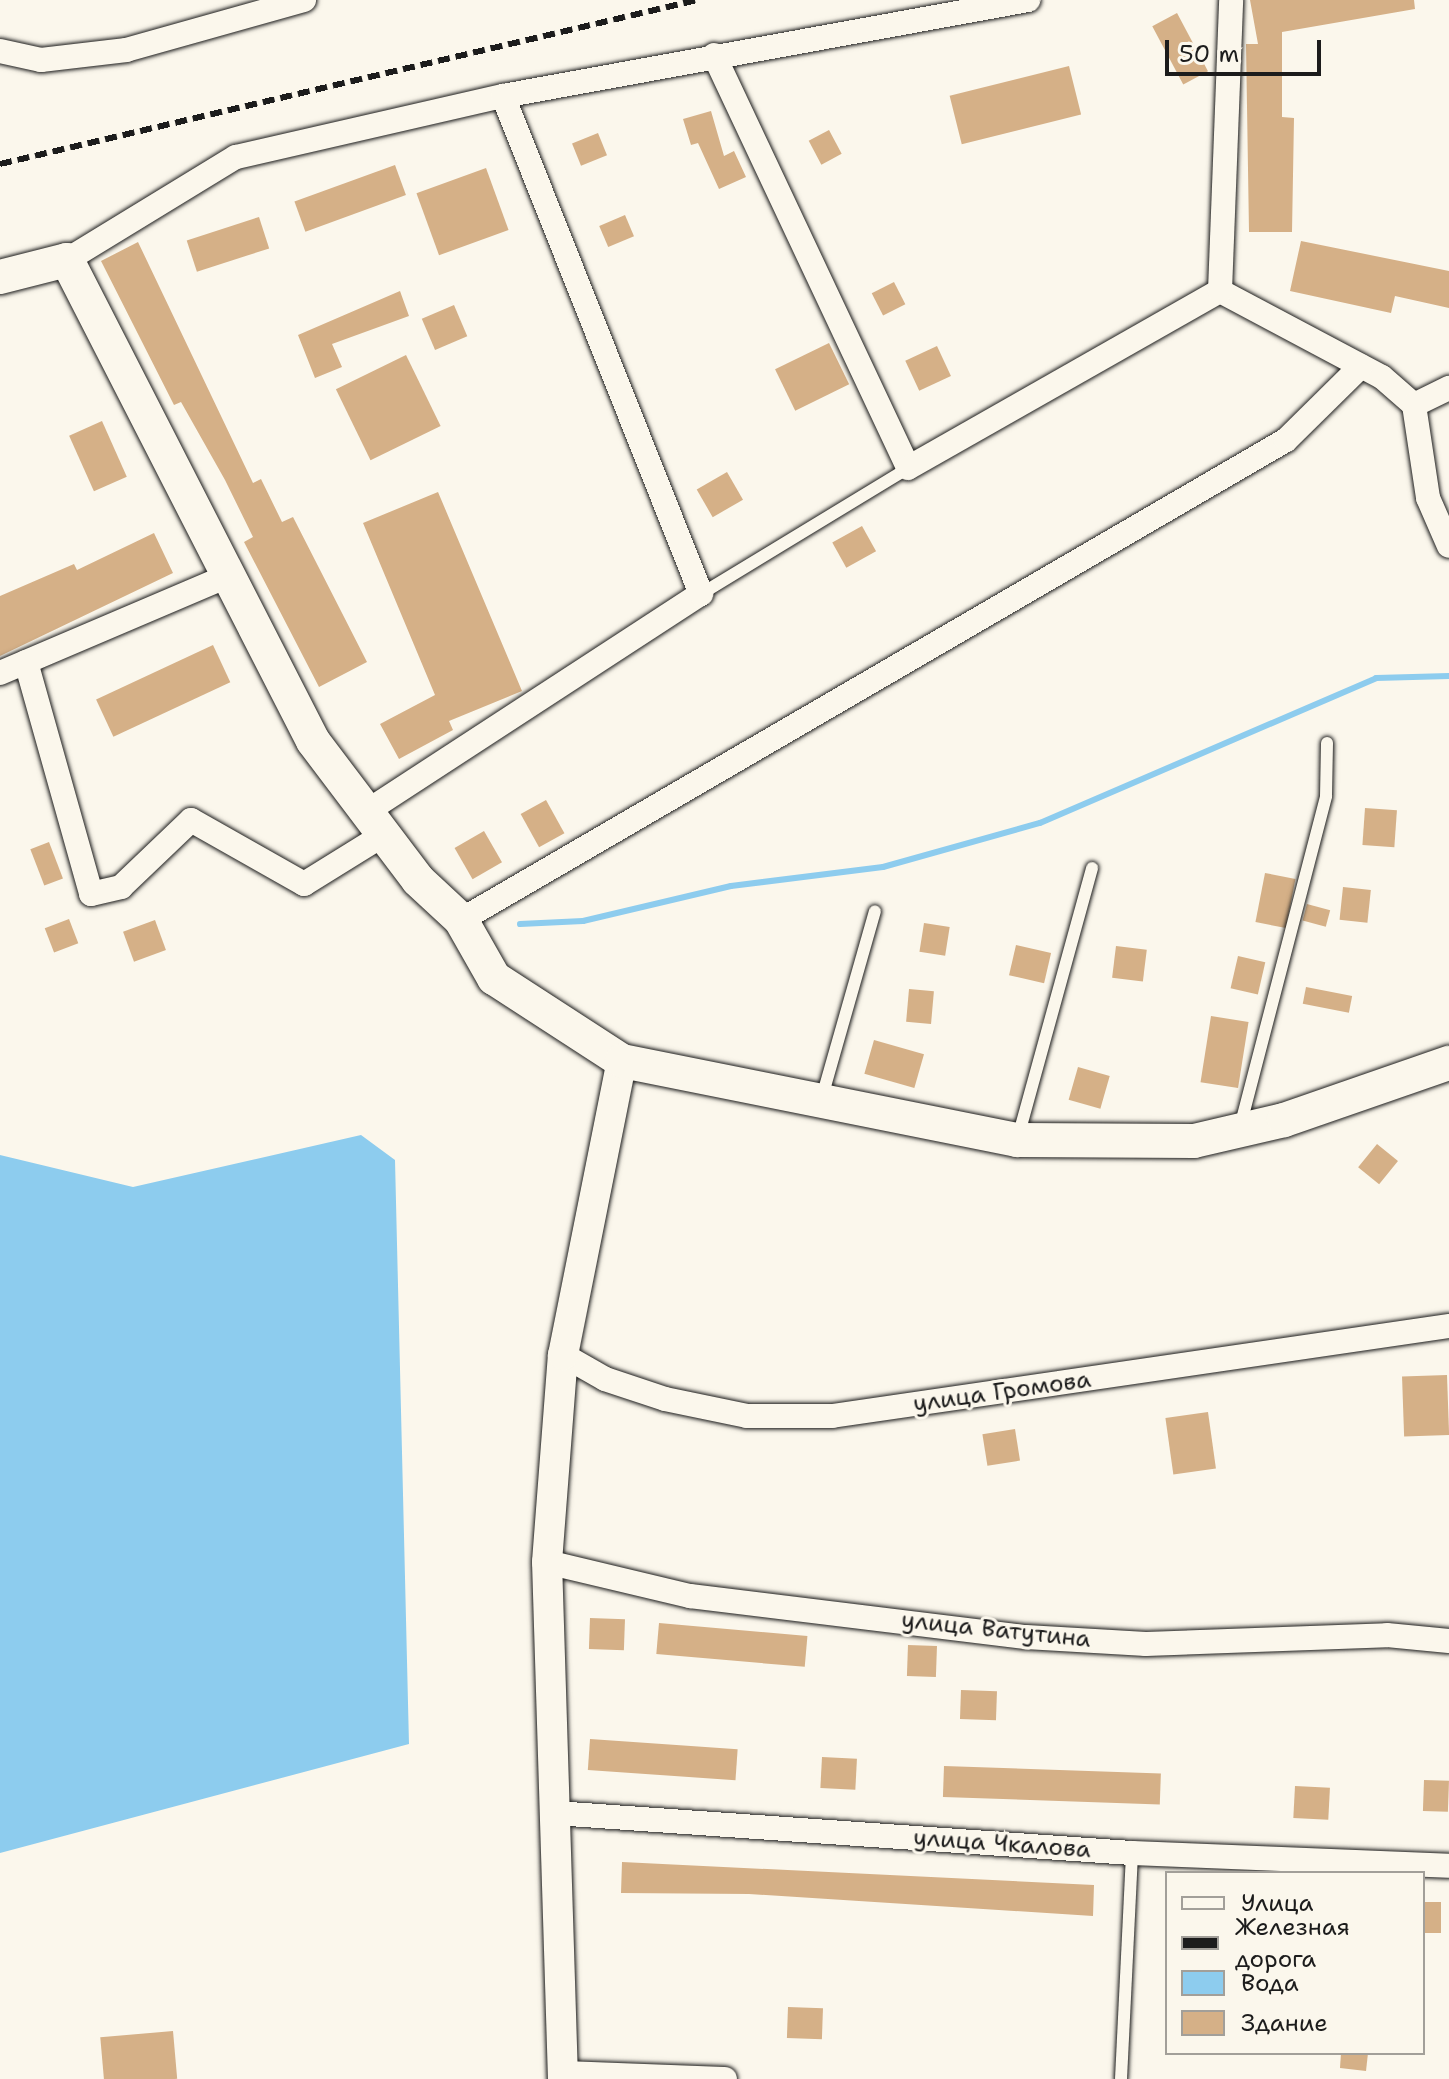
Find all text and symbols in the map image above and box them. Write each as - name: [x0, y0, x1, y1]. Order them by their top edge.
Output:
- scale bar: [1169, 24, 1325, 74]
- text: 50 m: [1179, 38, 1239, 70]
- street label: улица Громова: [911, 1365, 1093, 1419]
- street label: улица Ватутина: [900, 1606, 1092, 1654]
- street label: улица Чкалова: [912, 1823, 1092, 1865]
- legend: [1165, 1871, 1425, 2055]
- text: Улица: [1241, 1887, 1314, 1919]
- text: Железная дорога: [1235, 1911, 1350, 1975]
- text: Вода: [1241, 1967, 1299, 1999]
- text: Здание: [1241, 2007, 1328, 2039]

